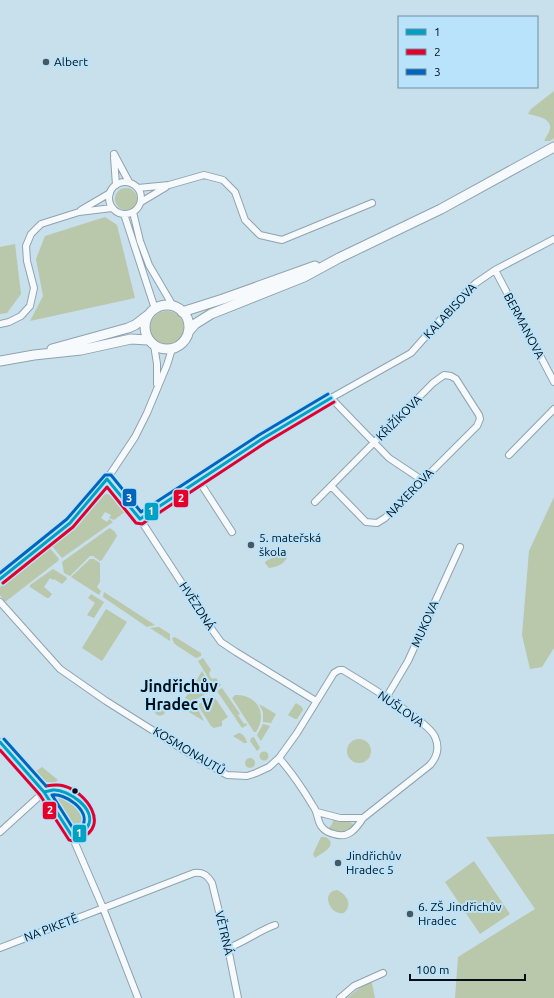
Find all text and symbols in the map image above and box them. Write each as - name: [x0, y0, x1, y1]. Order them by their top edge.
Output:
- legend: [398, 16, 538, 88]
- text: 1: [434, 25, 441, 38]
- text: 2: [434, 45, 441, 58]
- place label: Albert: [54, 55, 88, 68]
- marker: Albert: [41, 57, 51, 67]
- text: 3: [434, 65, 441, 78]
- street label: KALABISOVA: [421, 280, 479, 341]
- street label: BERMANOVA: [502, 291, 547, 361]
- street label: KŘIŽÍKOVA: [373, 392, 424, 443]
- street label: NAXEROVA: [383, 466, 436, 520]
- line badge: 3: [122, 488, 137, 507]
- line badge: 2: [173, 489, 189, 508]
- text: 3: [126, 492, 132, 504]
- text: 2: [178, 492, 184, 504]
- line badge: 1: [144, 502, 159, 521]
- text: 1: [148, 505, 154, 517]
- place label: 5. mateřská škola: [259, 531, 321, 558]
- marker: 5. mateřská škola: [246, 540, 256, 550]
- street label: HVĚZDNÁ: [177, 579, 218, 632]
- street label: MUKOVA: [409, 598, 441, 649]
- district label: Jindřichův Hradec V: [140, 677, 218, 713]
- street label: NUŠLOVA: [376, 688, 427, 729]
- street label: KOSMONAUTŮ: [151, 724, 228, 777]
- unlabelled marker: [70, 786, 80, 796]
- line badge: 2: [42, 801, 57, 820]
- text: 2: [47, 804, 53, 816]
- line badge: 1: [72, 824, 87, 843]
- text: 1: [76, 827, 82, 839]
- place label: Jindřichův Hradec 5: [346, 849, 401, 876]
- marker: Jindřichův Hradec 5: [333, 858, 343, 868]
- place label: 6. ZŠ Jindřichův Hradec: [418, 900, 502, 927]
- marker: 6. ZŠ Jindřichův Hradec: [405, 909, 415, 919]
- street label: VĚTRNÁ: [213, 910, 236, 956]
- street label: NA PIKETĚ: [22, 911, 80, 944]
- scale bar: [410, 956, 525, 982]
- text: 100 m: [416, 963, 449, 976]

